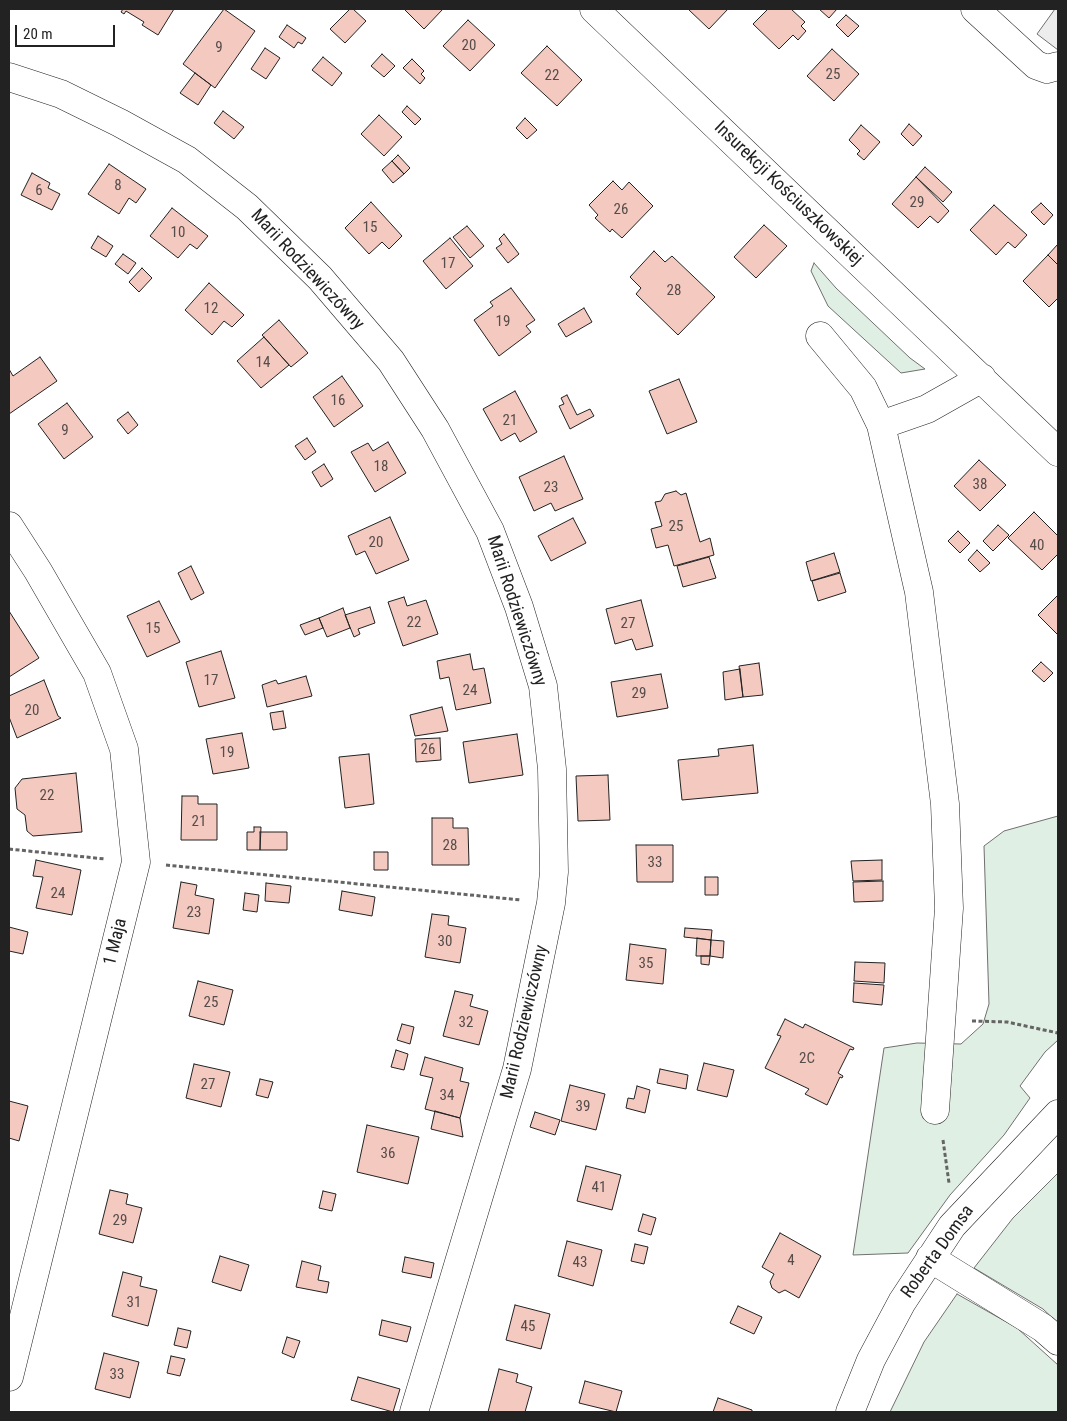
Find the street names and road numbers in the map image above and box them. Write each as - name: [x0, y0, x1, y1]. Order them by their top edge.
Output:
- street label: Insurekcji Kościuszkowskiej: [709, 117, 867, 271]
- street label: Marii Rodziewiczówny: [246, 205, 368, 335]
- street label: Marii Rodziewiczówny: [481, 533, 551, 689]
- street label: 1 Maja: [100, 916, 132, 968]
- street label: Marii Rodziewiczówny: [497, 943, 553, 1101]
- street label: Roberta Domsa: [897, 1201, 979, 1303]

